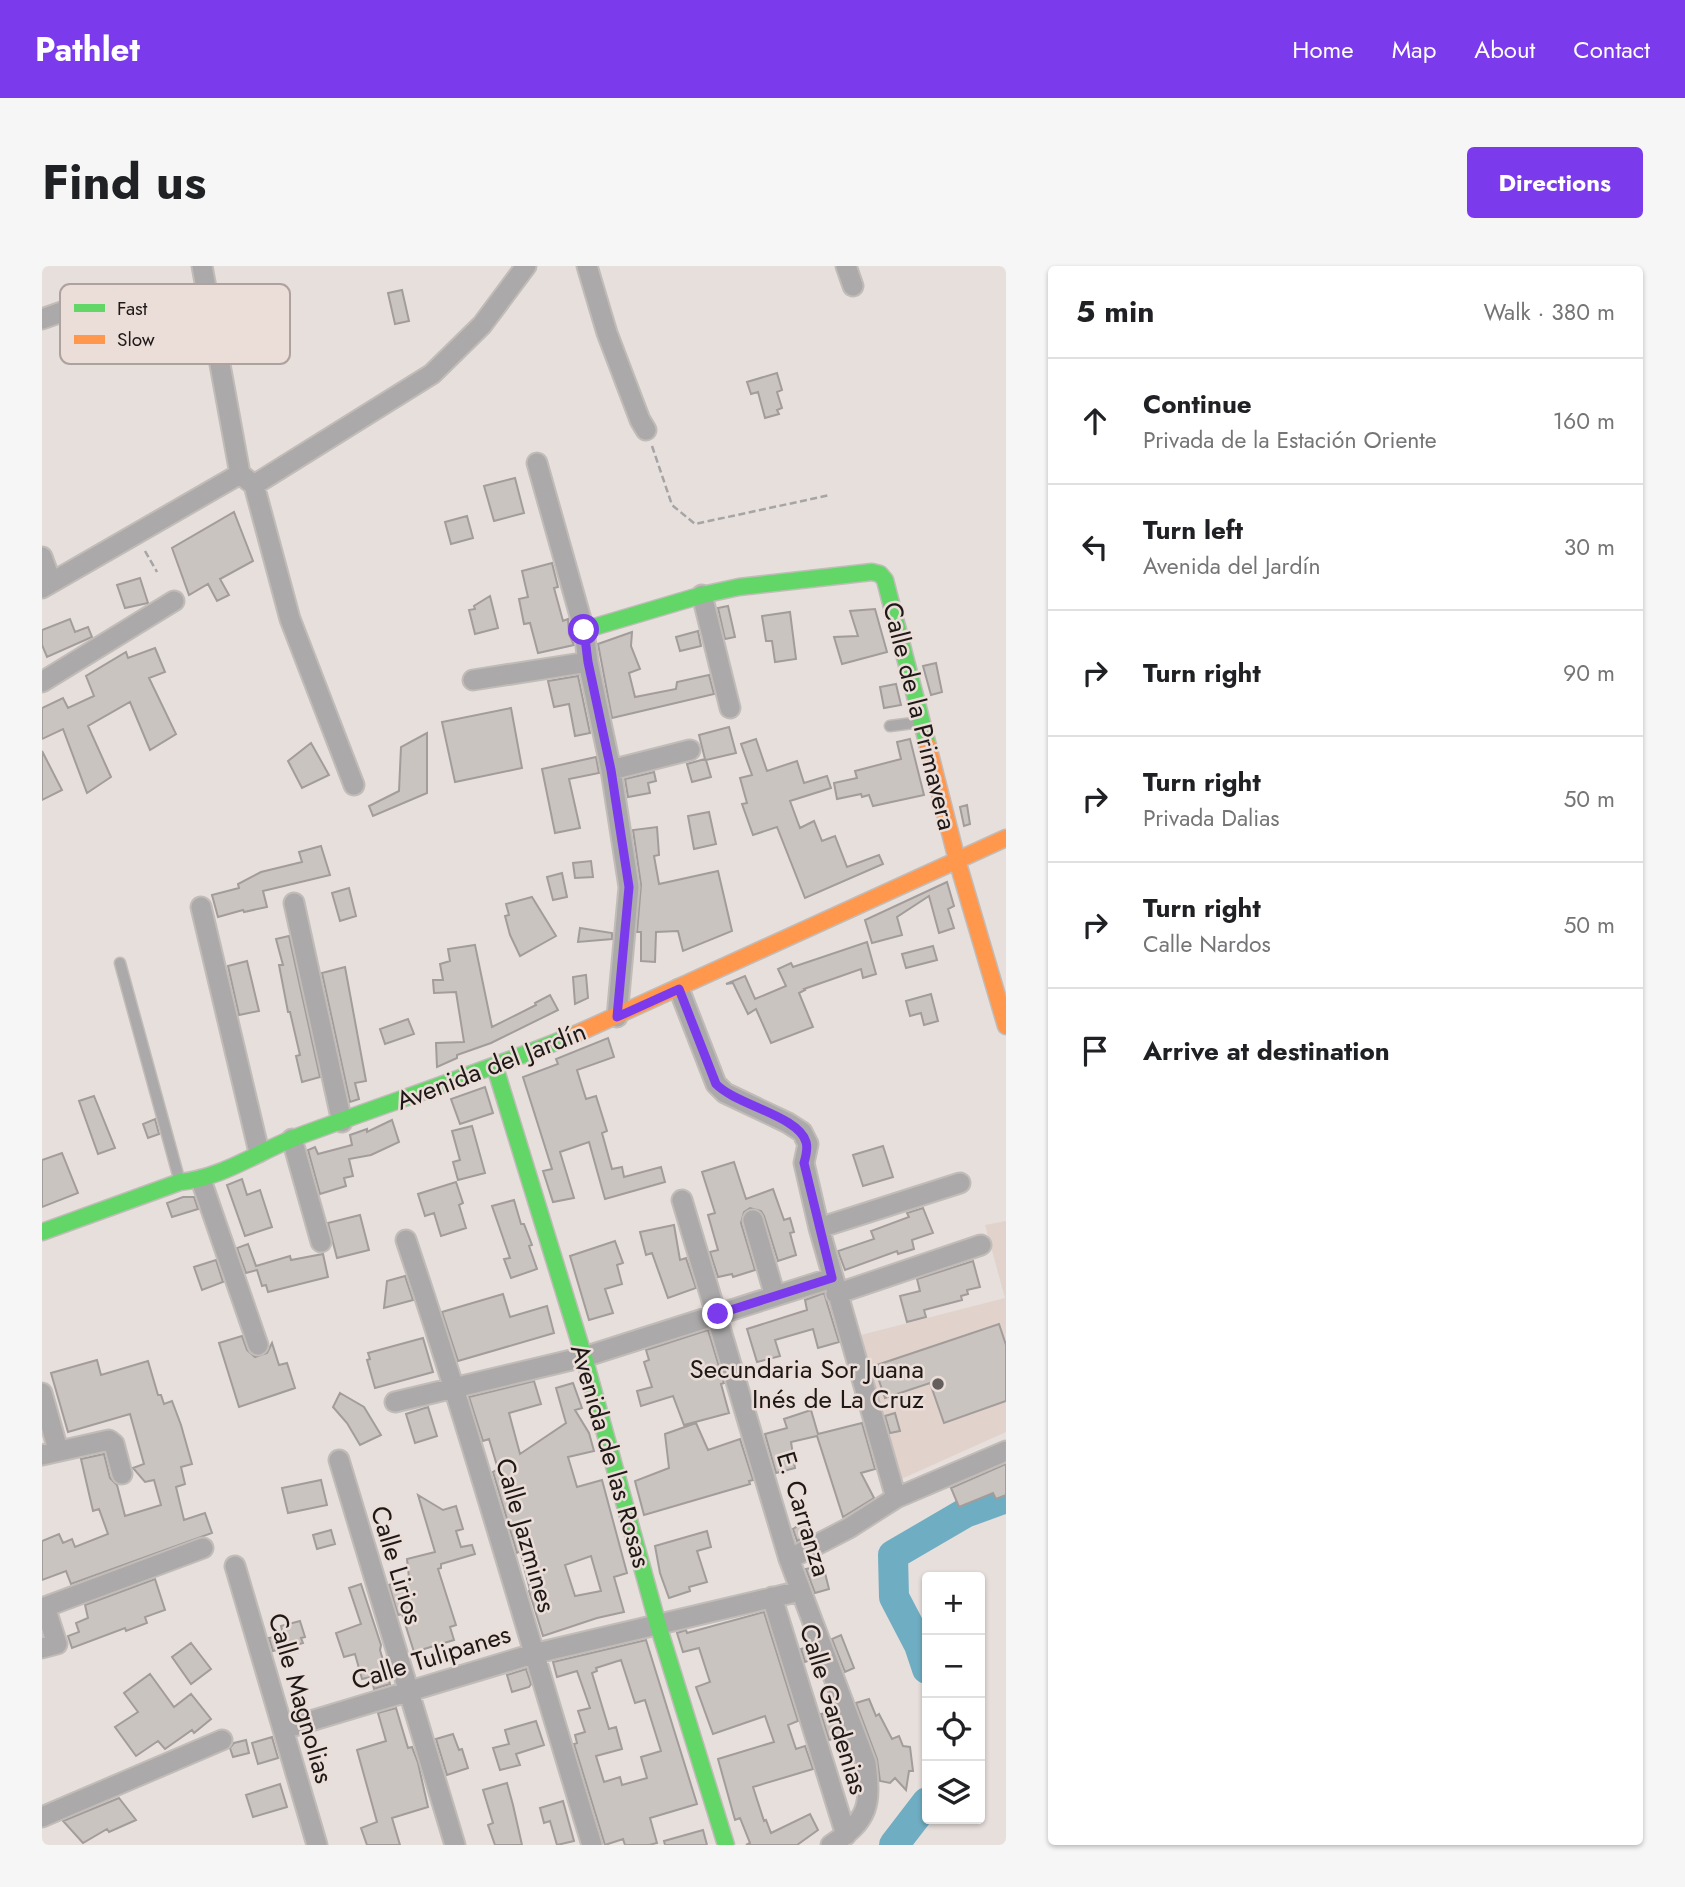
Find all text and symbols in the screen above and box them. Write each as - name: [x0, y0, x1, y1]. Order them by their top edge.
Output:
- text: Pathlet: [35, 26, 140, 73]
- text: Home: [1292, 32, 1354, 67]
- text: Map: [1392, 32, 1436, 67]
- text: About: [1474, 32, 1535, 67]
- text: Contact: [1573, 32, 1650, 67]
- text: Find us: [42, 147, 206, 217]
- button: Directions: [1467, 147, 1643, 218]
- legend: [60, 284, 290, 364]
- text: 5 min: [1076, 290, 1154, 333]
- text: Fast: [117, 295, 148, 322]
- text: Walk · 380 m: [1484, 295, 1615, 329]
- text: Slow: [117, 326, 155, 353]
- text: Continue: [1143, 385, 1252, 423]
- icon: ahead: [1076, 402, 1114, 440]
- text: 160 m: [1553, 404, 1615, 438]
- text: Privada de la Estación Oriente: [1143, 423, 1437, 457]
- text: Turn left: [1143, 511, 1243, 549]
- icon: left: [1076, 528, 1114, 566]
- text: 30 m: [1564, 530, 1615, 564]
- text: Avenida del Jardín: [1143, 549, 1321, 583]
- street label: Calle de la Primavera: [873, 598, 967, 834]
- route start: [568, 614, 599, 645]
- icon: right: [1076, 654, 1114, 692]
- text: Turn right: [1143, 654, 1261, 692]
- text: 90 m: [1563, 656, 1615, 690]
- text: Turn right: [1143, 763, 1261, 801]
- icon: right: [1076, 780, 1114, 818]
- text: 50 m: [1563, 782, 1615, 816]
- text: Privada Dalias: [1143, 801, 1280, 835]
- text: Turn right: [1143, 889, 1261, 927]
- icon: right: [1076, 906, 1114, 944]
- text: 50 m: [1563, 908, 1615, 942]
- text: Calle Nardos: [1143, 927, 1271, 961]
- street label: Avenida del Jardín: [390, 1012, 592, 1120]
- icon: arrive: [1076, 1032, 1114, 1070]
- text: Arrive at destination: [1143, 1032, 1390, 1070]
- route end: [702, 1298, 733, 1329]
- street label: Avenida de las Rosas: [561, 1340, 661, 1572]
- place label: Secundaria Sor Juana Inés de La Cruz: [690, 1350, 924, 1418]
- marker: Secundaria Sor Juana Inés de La Cruz: [930, 1376, 946, 1392]
- street label: E. Carranza: [767, 1447, 841, 1581]
- street label: Calle Jazmines: [486, 1453, 566, 1617]
- street label: Calle Lirios: [361, 1501, 433, 1629]
- map controls: [922, 1572, 985, 1824]
- button: +: [922, 1572, 985, 1635]
- street label: Calle Magnolias: [259, 1608, 343, 1788]
- street label: Calle Tulipanes: [347, 1615, 515, 1699]
- street label: Calle Gardenias: [790, 1619, 878, 1799]
- button: −: [922, 1635, 985, 1698]
- button: locate: [922, 1698, 985, 1761]
- button: layers: [922, 1761, 985, 1824]

